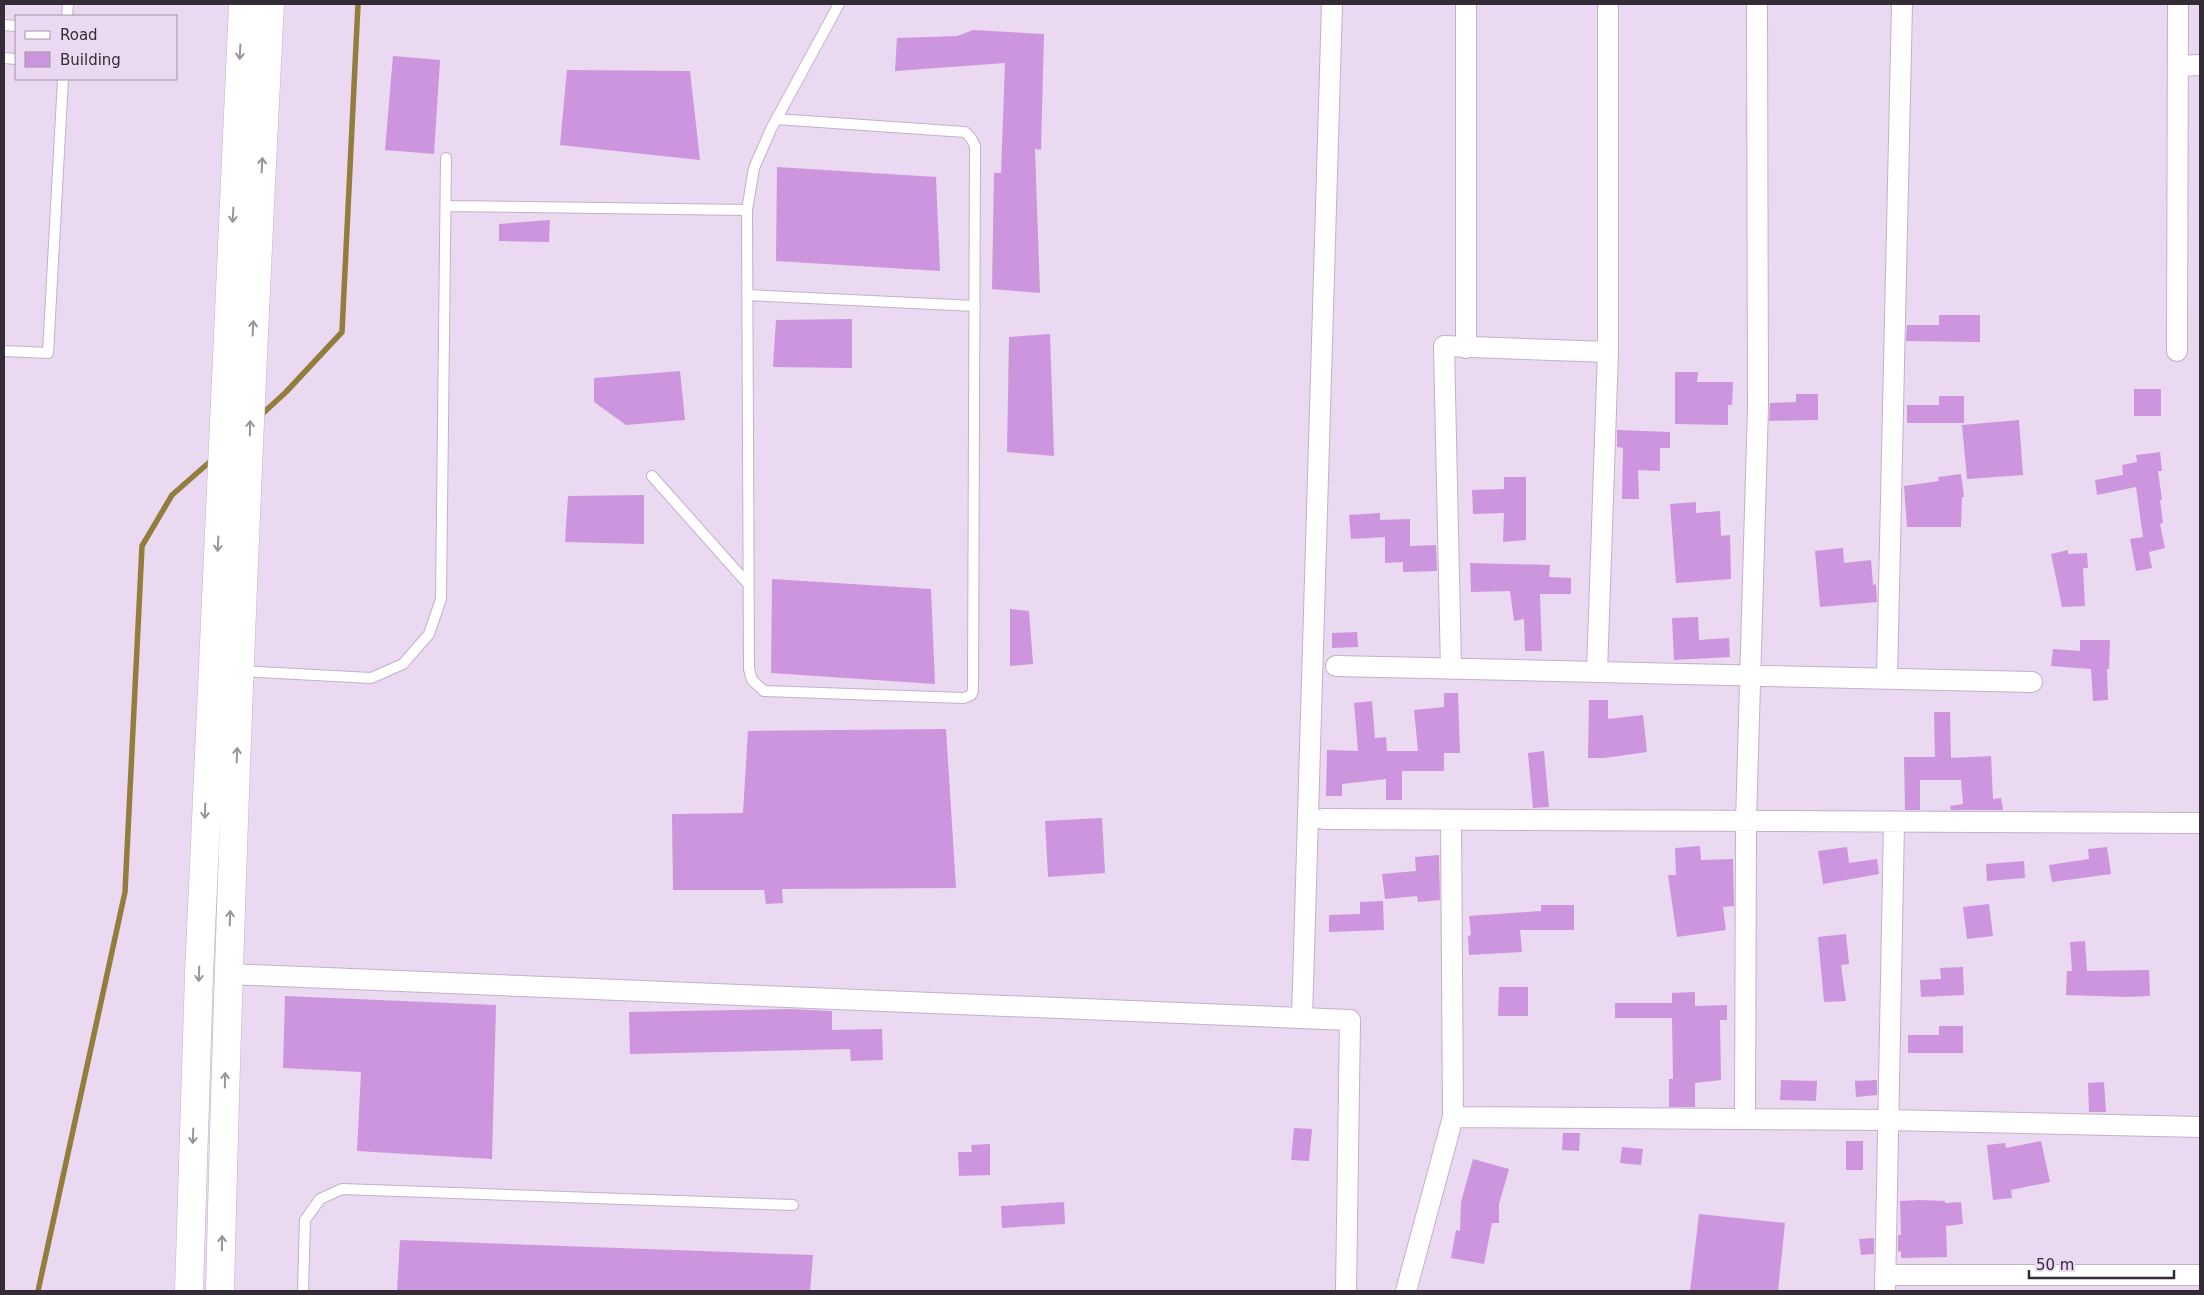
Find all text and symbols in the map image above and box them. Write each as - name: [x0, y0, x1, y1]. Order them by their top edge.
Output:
- legend: [15, 15, 178, 80]
- text: Road: [60, 26, 98, 44]
- one-way arrow: [236, 44, 245, 60]
- text: Building: [60, 51, 121, 69]
- one-way arrow: [257, 158, 266, 174]
- one-way arrow: [228, 207, 237, 223]
- one-way arrow: [249, 320, 258, 336]
- one-way arrow: [245, 420, 254, 436]
- one-way arrow: [214, 536, 223, 552]
- one-way arrow: [232, 748, 242, 764]
- one-way arrow: [201, 803, 210, 819]
- one-way arrow: [225, 910, 235, 926]
- one-way arrow: [194, 965, 203, 981]
- one-way arrow: [220, 1072, 230, 1088]
- one-way arrow: [189, 1128, 198, 1144]
- one-way arrow: [217, 1235, 226, 1251]
- scale bar: [2029, 1248, 2174, 1280]
- text: 50 m: [2036, 1256, 2074, 1274]

